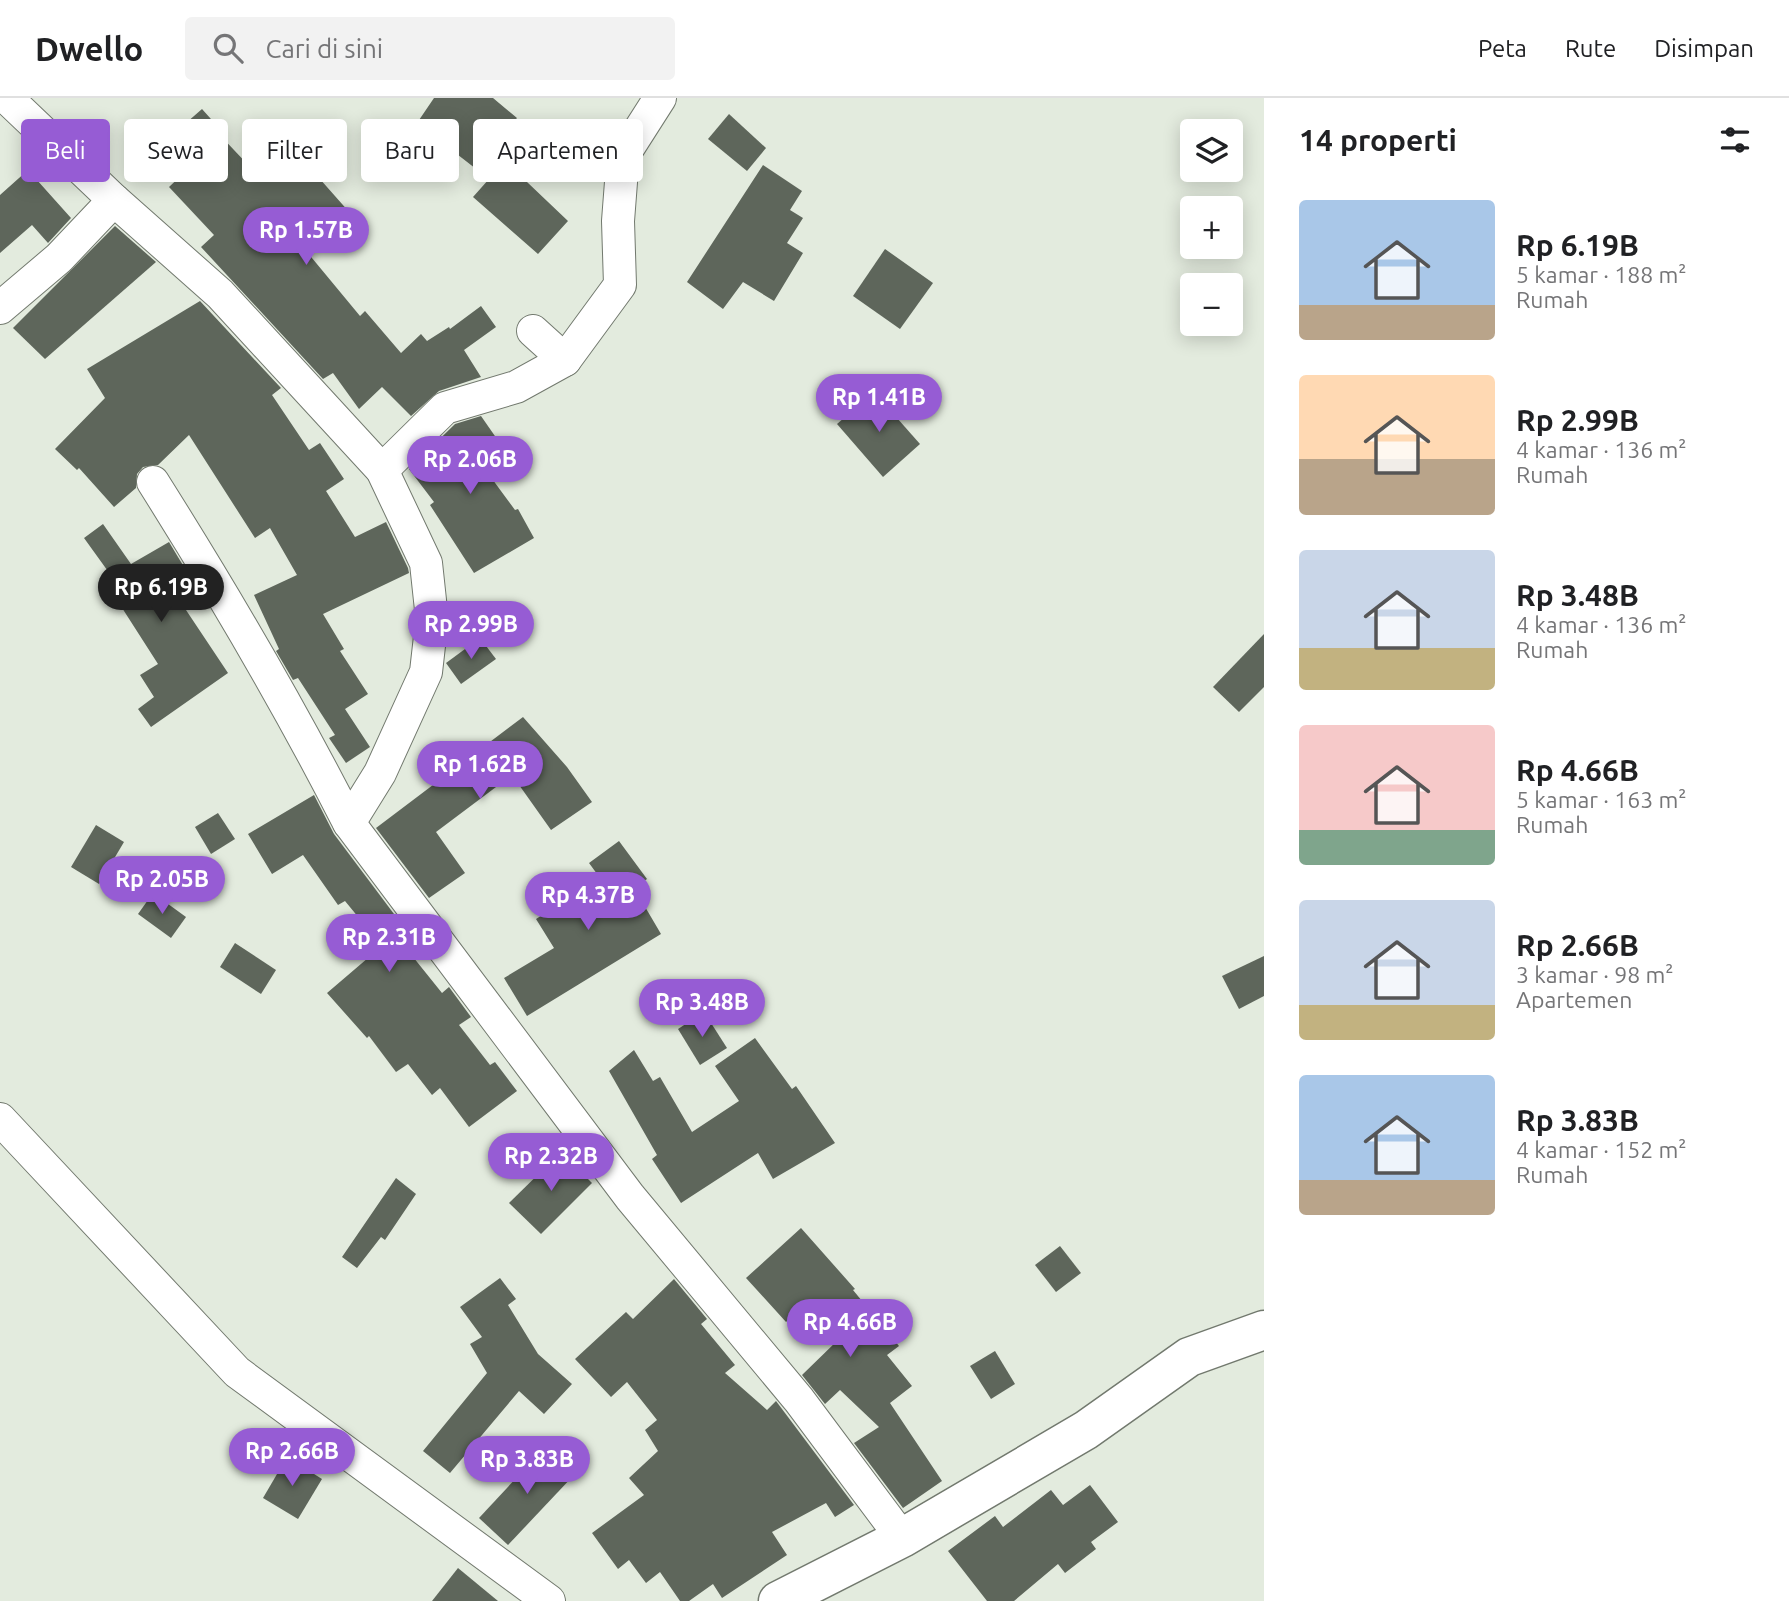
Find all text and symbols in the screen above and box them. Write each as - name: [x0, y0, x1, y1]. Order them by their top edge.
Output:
- search box: [185, 17, 675, 80]
- icon: search: [209, 29, 247, 67]
- text: Dwello: [35, 30, 143, 67]
- text: Cari di sini: [265, 34, 383, 63]
- text: Peta: [1478, 35, 1527, 62]
- text: Rute: [1565, 35, 1616, 62]
- text: Disimpan: [1654, 35, 1754, 62]
- chip: Beli: [21, 119, 110, 182]
- chip: Sewa: [124, 119, 228, 182]
- chip: Filter: [242, 119, 347, 182]
- chip: Baru: [361, 119, 459, 182]
- chip: Apartemen: [473, 119, 643, 182]
- map controls: [1180, 119, 1243, 336]
- button: layers: [1180, 119, 1243, 182]
- icon: filters: [1716, 121, 1754, 159]
- text: 14 properti: [1299, 123, 1457, 157]
- button: +: [1180, 196, 1243, 259]
- pin: Rp 1.57B: [234, 208, 378, 267]
- text: Rp 1.57B: [259, 217, 353, 242]
- icon: home: [1355, 228, 1439, 312]
- text: Rp 6.19B: [1516, 228, 1639, 262]
- text: 5 kamar · 188 m²: [1516, 262, 1687, 287]
- button: −: [1180, 273, 1243, 336]
- text: Rumah: [1516, 287, 1588, 312]
- pin: Rp 1.41B: [807, 374, 951, 434]
- text: Rp 1.41B: [832, 384, 926, 409]
- icon: home: [1355, 403, 1439, 487]
- text: Rp 2.99B: [1516, 403, 1639, 437]
- pin: Rp 2.06B: [398, 436, 542, 496]
- text: 4 kamar · 136 m²: [1516, 437, 1687, 462]
- text: Rp 2.06B: [423, 446, 517, 471]
- text: Rumah: [1516, 462, 1588, 487]
- pin: Rp 6.19B: [89, 564, 233, 624]
- text: Rp 6.19B: [114, 574, 208, 599]
- icon: home: [1355, 578, 1439, 662]
- text: Rp 3.48B: [1516, 578, 1639, 612]
- pin: Rp 2.99B: [399, 602, 543, 661]
- text: Rp 2.99B: [424, 611, 518, 636]
- text: 4 kamar · 136 m²: [1516, 612, 1687, 637]
- text: Rumah: [1516, 637, 1588, 662]
- pin: Rp 1.62B: [408, 742, 552, 801]
- text: Rp 1.62B: [433, 751, 527, 776]
- icon: home: [1355, 753, 1439, 837]
- text: Rp 4.66B: [1516, 753, 1639, 787]
- text: 5 kamar · 163 m²: [1516, 787, 1687, 812]
- text: Rumah: [1516, 812, 1588, 837]
- pin: Rp 2.05B: [90, 856, 234, 916]
- text: Rp 2.05B: [115, 866, 209, 891]
- pin: Rp 4.37B: [516, 872, 660, 932]
- text: Rp 4.37B: [541, 882, 635, 907]
- pin: Rp 2.31B: [317, 914, 461, 974]
- text: Rp 2.31B: [342, 924, 436, 949]
- icon: home: [1355, 928, 1439, 1012]
- text: Rp 2.66B: [1516, 928, 1639, 962]
- text: 3 kamar · 98 m²: [1516, 962, 1674, 987]
- pin: Rp 3.48B: [630, 979, 774, 1039]
- text: Apartemen: [1516, 987, 1632, 1012]
- text: Rp 3.48B: [655, 989, 749, 1014]
- icon: home: [1355, 1103, 1439, 1187]
- text: Rp 3.83B: [1516, 1103, 1639, 1137]
- pin: Rp 2.32B: [479, 1134, 623, 1193]
- text: 4 kamar · 152 m²: [1516, 1137, 1687, 1162]
- text: Rp 2.32B: [504, 1143, 598, 1168]
- text: Rumah: [1516, 1162, 1588, 1187]
- pin: Rp 4.66B: [778, 1300, 922, 1359]
- text: Rp 4.66B: [803, 1309, 897, 1334]
- pin: Rp 2.66B: [220, 1428, 364, 1488]
- pin: Rp 3.83B: [455, 1436, 599, 1496]
- text: Rp 2.66B: [245, 1438, 339, 1463]
- text: Rp 3.83B: [480, 1446, 574, 1471]

